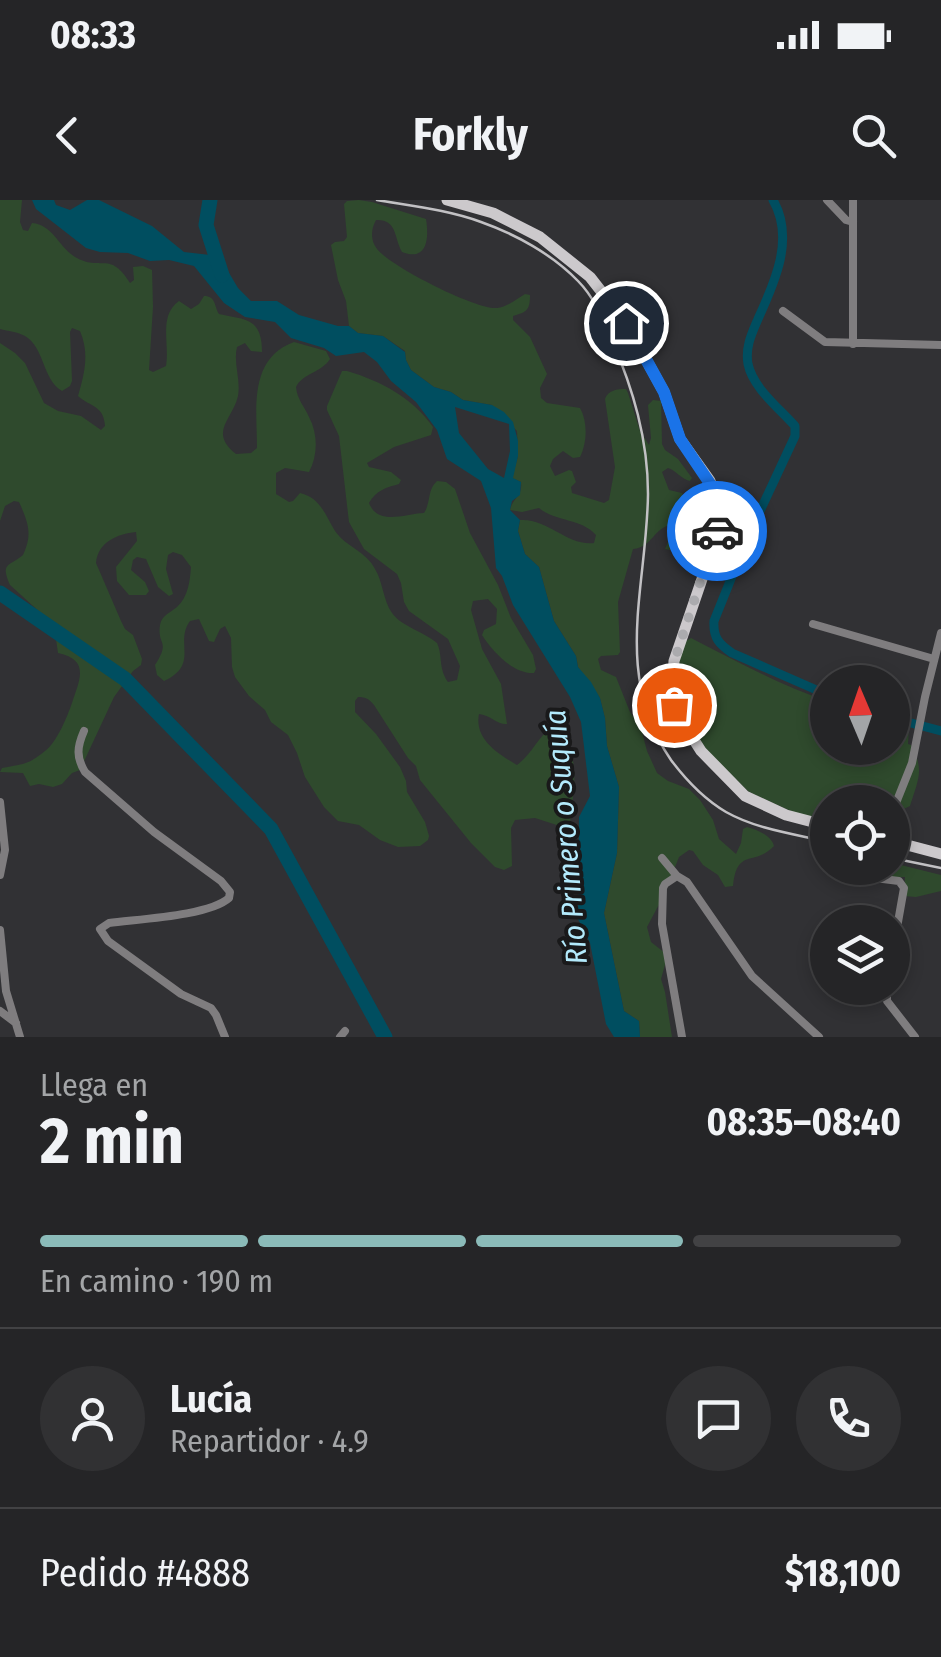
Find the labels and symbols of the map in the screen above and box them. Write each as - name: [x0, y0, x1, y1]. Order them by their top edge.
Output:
- pin: [584, 281, 669, 366]
- courier: [667, 481, 767, 581]
- pin: [632, 663, 717, 748]
- north arrow: [810, 665, 910, 765]
- water label: Río Primero o Suquía: [537, 708, 595, 966]

